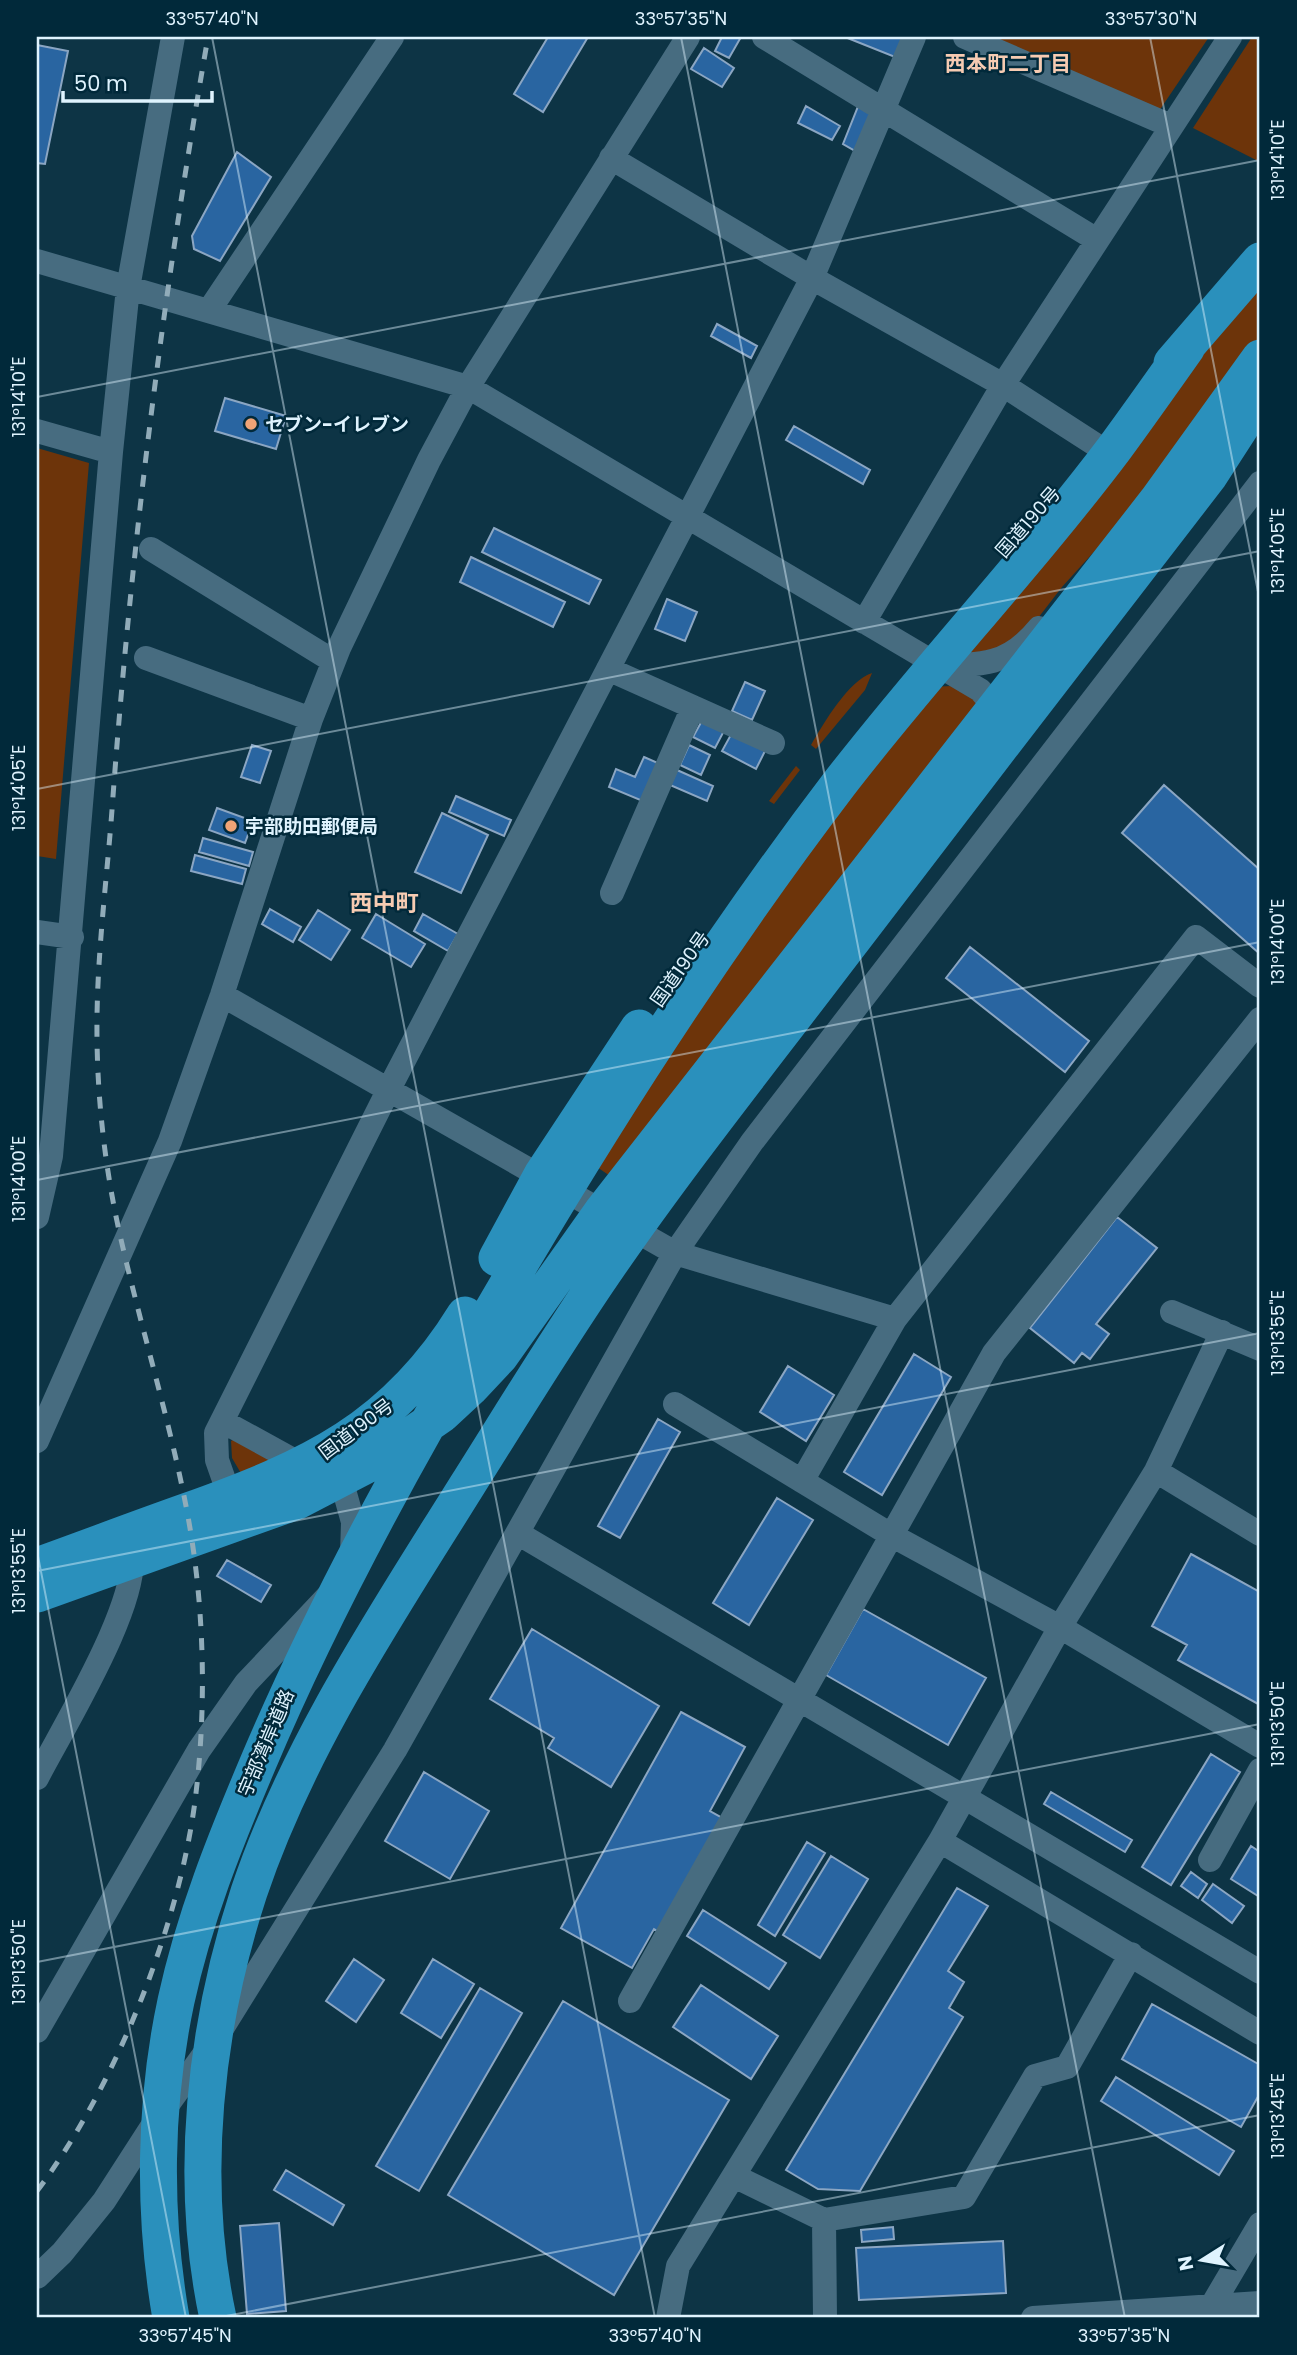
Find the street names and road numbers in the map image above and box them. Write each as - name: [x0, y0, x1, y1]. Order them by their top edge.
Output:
- street label: 国道190号: [989, 480, 1067, 564]
- street label: 国道190号: [644, 926, 716, 1012]
- street label: 国道190号: [313, 1392, 399, 1466]
- street label: 宇部湾岸道路: [231, 1685, 301, 1801]

